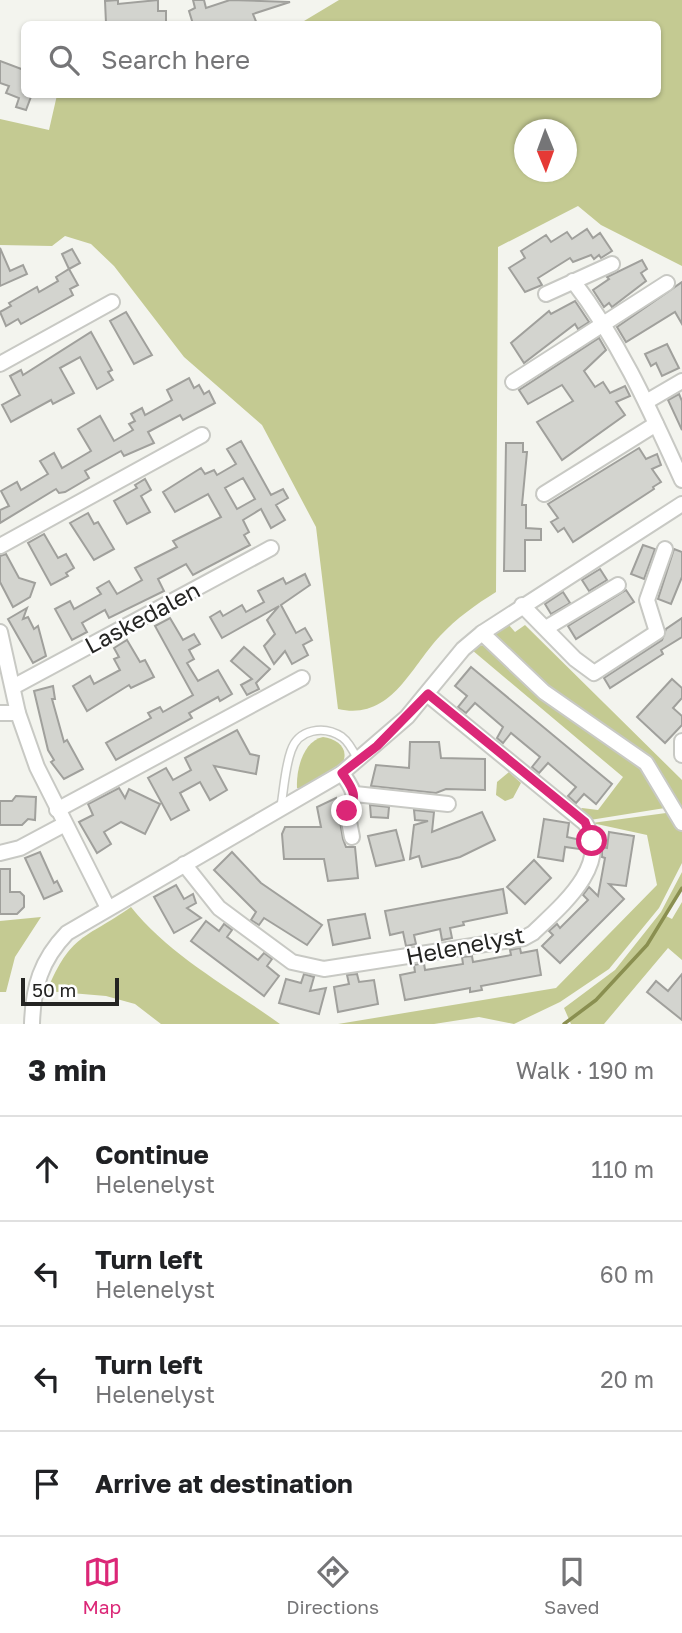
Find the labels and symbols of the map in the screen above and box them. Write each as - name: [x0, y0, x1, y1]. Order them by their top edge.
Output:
- north arrow: [514, 119, 577, 182]
- street label: Laskedalen: [80, 575, 204, 659]
- route end: [331, 795, 362, 826]
- route start: [576, 825, 607, 856]
- street label: Helenelyst: [403, 920, 527, 970]
- scale bar: [21, 975, 119, 1007]

